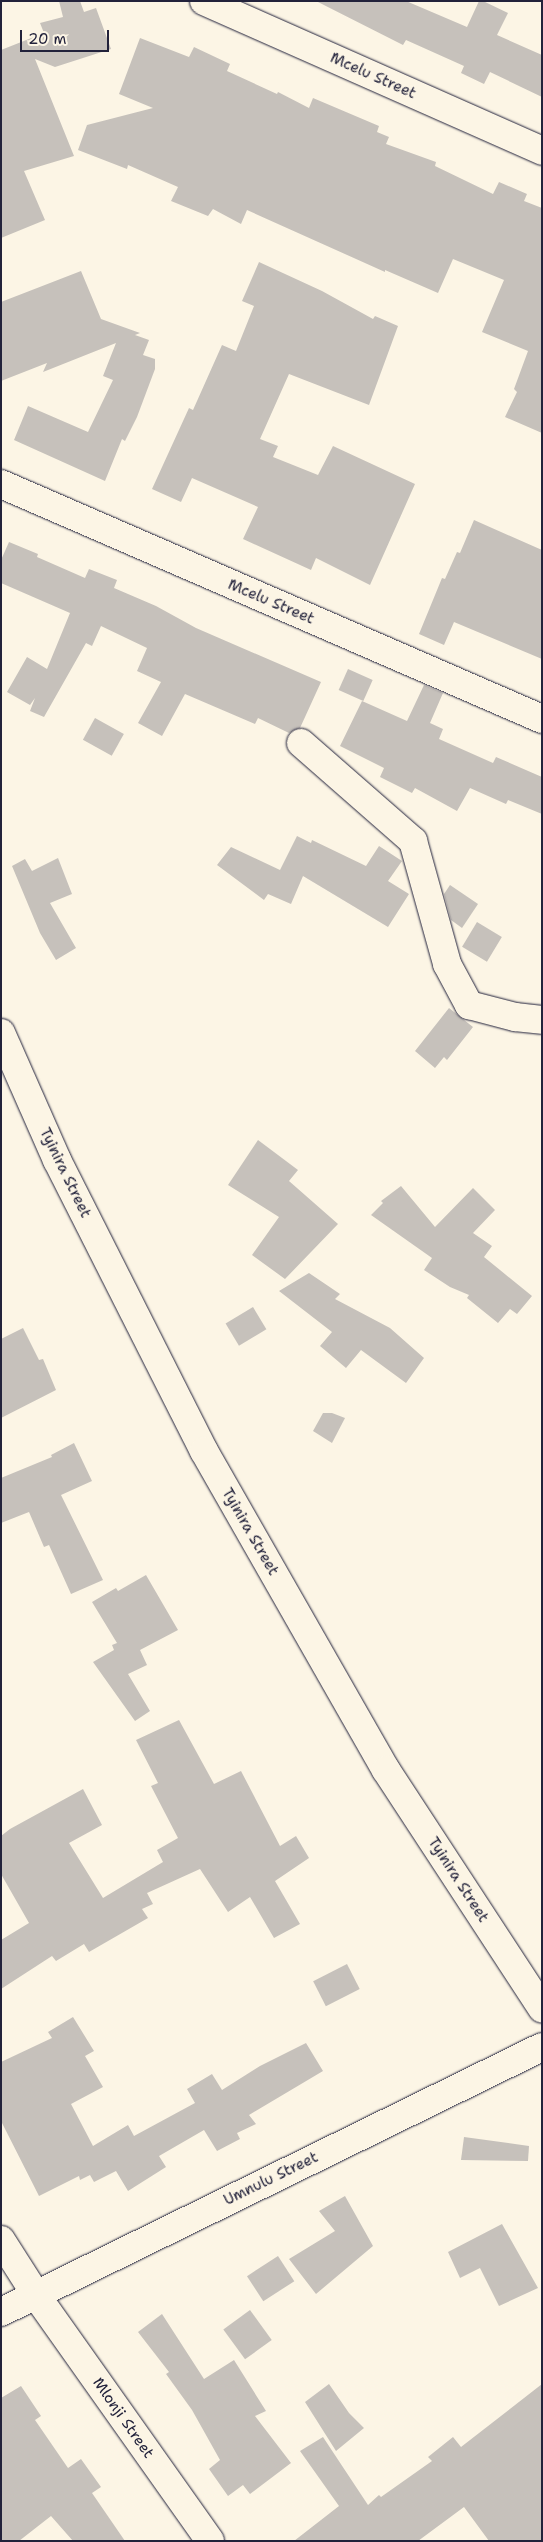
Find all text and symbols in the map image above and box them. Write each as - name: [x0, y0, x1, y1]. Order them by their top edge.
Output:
- scale bar: [22, 20, 111, 52]
- text: 20 m: [28, 29, 67, 49]
- street label: Mcelu Street: [327, 49, 419, 103]
- street label: Mcelu Street: [225, 576, 317, 628]
- street label: Tyinira Street: [35, 1125, 95, 1221]
- street label: Tyinira Street: [218, 1485, 282, 1579]
- street label: Tyinira Street: [424, 1834, 492, 1926]
- street label: Umnulu Street: [221, 2148, 321, 2210]
- street label: Mlonji Street: [89, 2374, 157, 2462]

